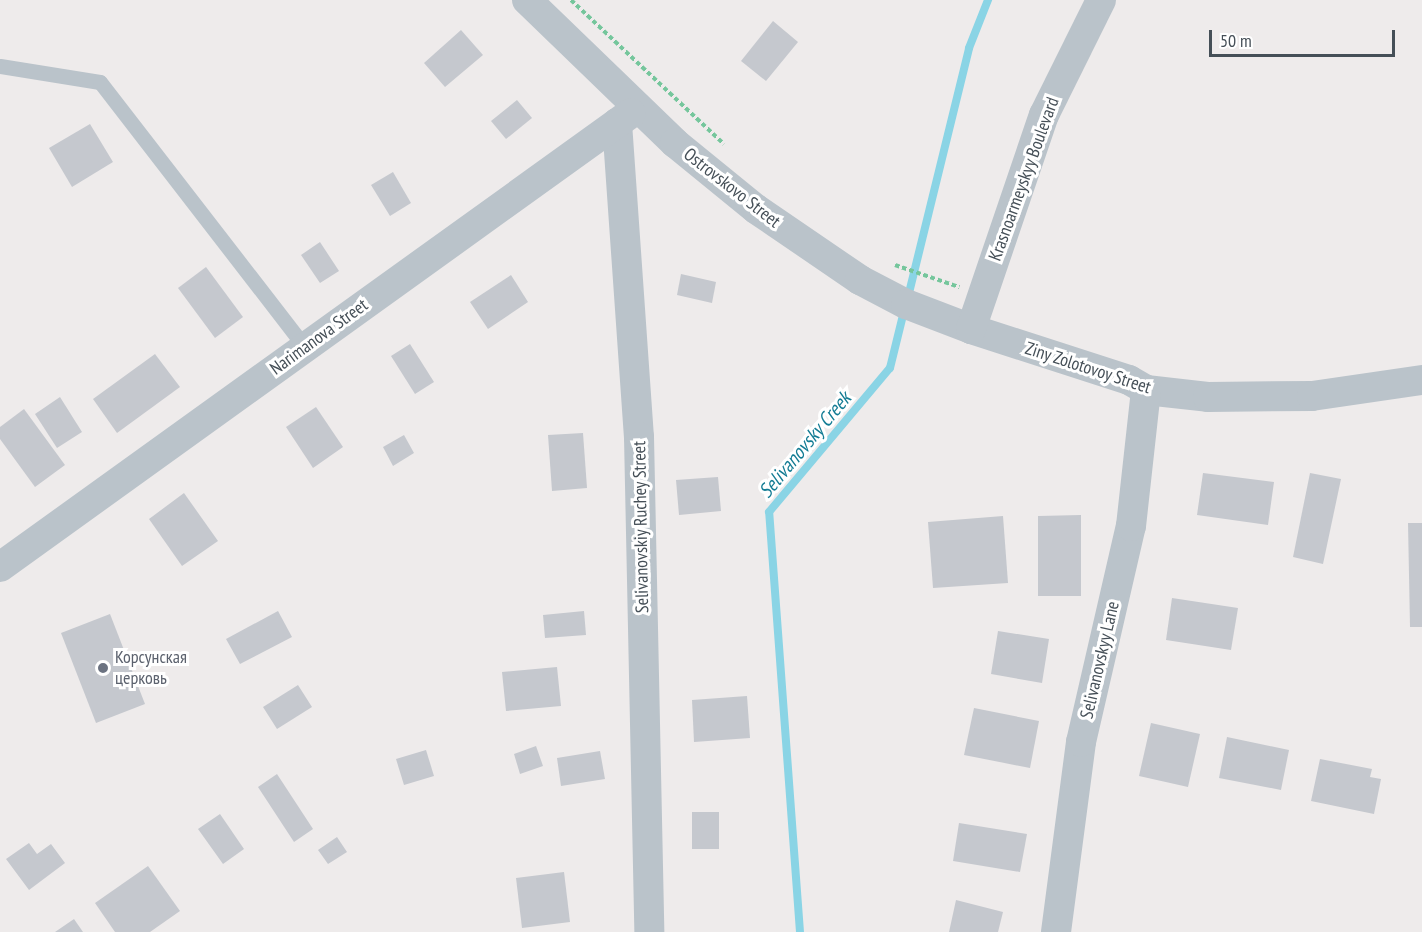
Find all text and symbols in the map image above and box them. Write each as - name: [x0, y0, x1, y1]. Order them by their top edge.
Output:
- scale bar: [1212, 18, 1398, 56]
- text: 50 m: [1220, 29, 1252, 52]
- street label: Krasnoarmeyskyy Boulevard: [984, 94, 1064, 264]
- street label: Ostrovskovo Street: [679, 144, 785, 232]
- street label: Narimanova Street: [266, 294, 372, 380]
- street label: Ziny Zolotovoy Street: [1022, 337, 1154, 399]
- water label: Selivanovsky Creek: [754, 387, 856, 503]
- street label: Selivanovskiy Ruchey Street: [629, 440, 653, 614]
- street label: Selivanovskyy Lane: [1076, 599, 1124, 721]
- place label: Корсунская церковь: [115, 647, 187, 690]
- marker: Корсунская церковь: [96, 661, 110, 675]

